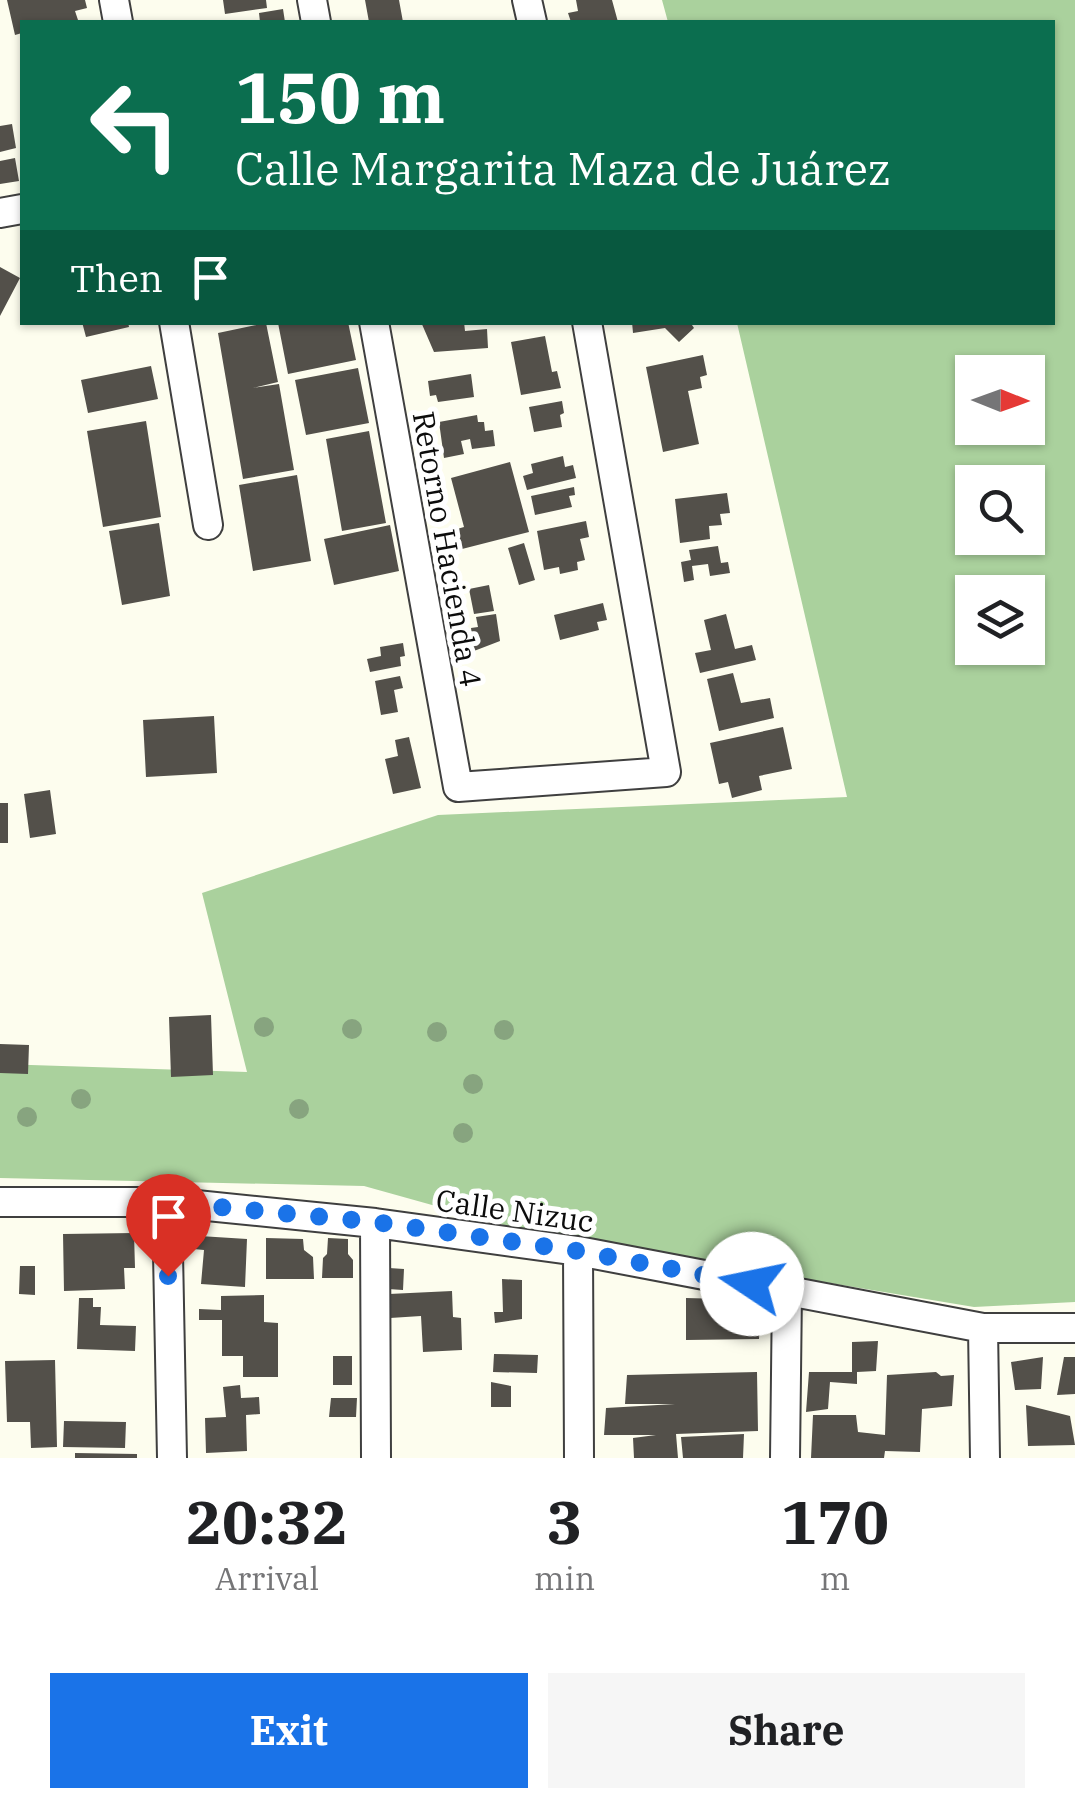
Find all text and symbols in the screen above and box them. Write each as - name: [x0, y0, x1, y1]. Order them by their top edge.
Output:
- text: 150 m: [235, 51, 445, 142]
- icon: left: [70, 60, 200, 190]
- text: Calle Margarita Maza de Juárez: [235, 139, 891, 197]
- icon: arrive: [183, 250, 238, 305]
- text: Then: [70, 253, 163, 302]
- north arrow: [955, 355, 1045, 445]
- map controls: [955, 355, 1045, 665]
- street label: Retorno Hacienda 4: [405, 408, 491, 690]
- button: search: [955, 465, 1045, 555]
- button: layers: [955, 575, 1045, 665]
- pin: [126, 1174, 211, 1277]
- street label: Calle Nizuc: [434, 1180, 596, 1240]
- icon: arrive: [141, 1189, 196, 1244]
- position arrow: [700, 1232, 804, 1336]
- text: 20:32: [186, 1482, 348, 1561]
- text: 3: [547, 1482, 583, 1561]
- text: 170: [781, 1482, 889, 1561]
- text: Arrival: [215, 1557, 319, 1599]
- text: min: [534, 1557, 595, 1599]
- text: m: [820, 1557, 850, 1599]
- button: Exit: [50, 1673, 528, 1788]
- button: Share: [548, 1673, 1025, 1788]

